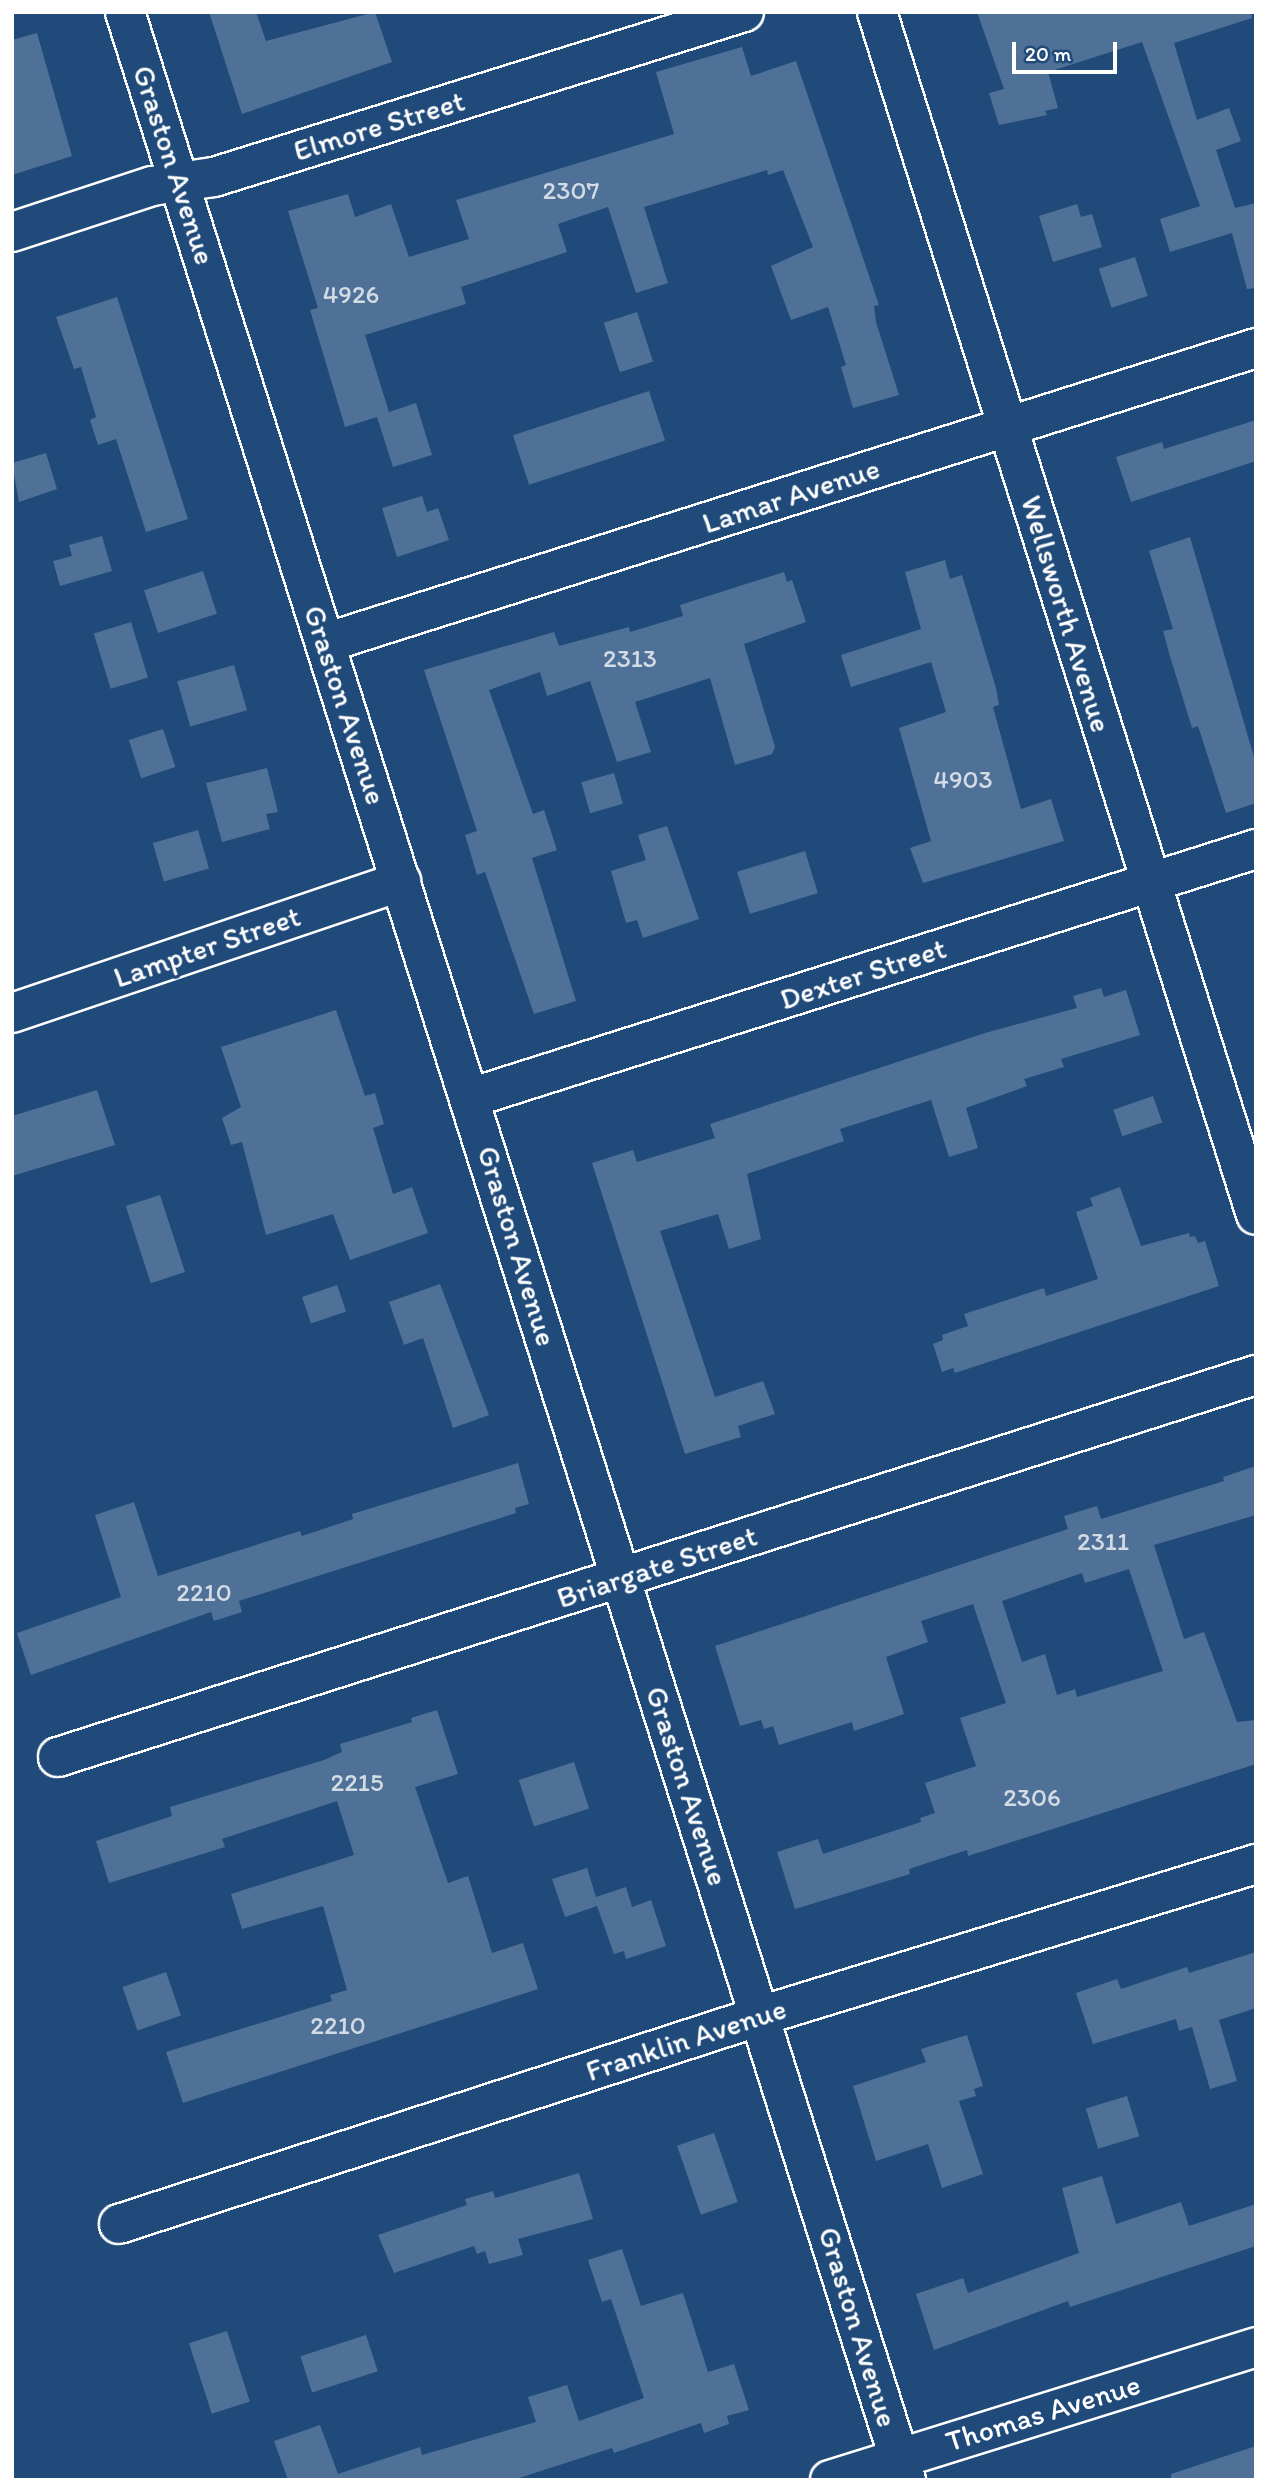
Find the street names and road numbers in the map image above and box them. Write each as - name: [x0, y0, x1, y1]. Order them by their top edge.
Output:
- street label: Graston Avenue: [125, 62, 223, 268]
- street label: Elmore Street: [289, 83, 469, 169]
- street label: Lamar Avenue: [699, 451, 883, 541]
- street label: Wellsworth Avenue: [1013, 492, 1119, 736]
- street label: Graston Avenue: [296, 602, 394, 808]
- street label: Lampter Street: [109, 898, 305, 996]
- street label: Dexter Street: [775, 930, 951, 1018]
- street label: Graston Avenue: [470, 1142, 564, 1350]
- street label: Briargate Street: [553, 1518, 761, 1616]
- street label: Graston Avenue: [638, 1683, 736, 1889]
- street label: Franklin Avenue: [582, 1991, 790, 2089]
- street label: Graston Avenue: [811, 2223, 905, 2431]
- street label: Thomas Avenue: [941, 2366, 1145, 2460]

